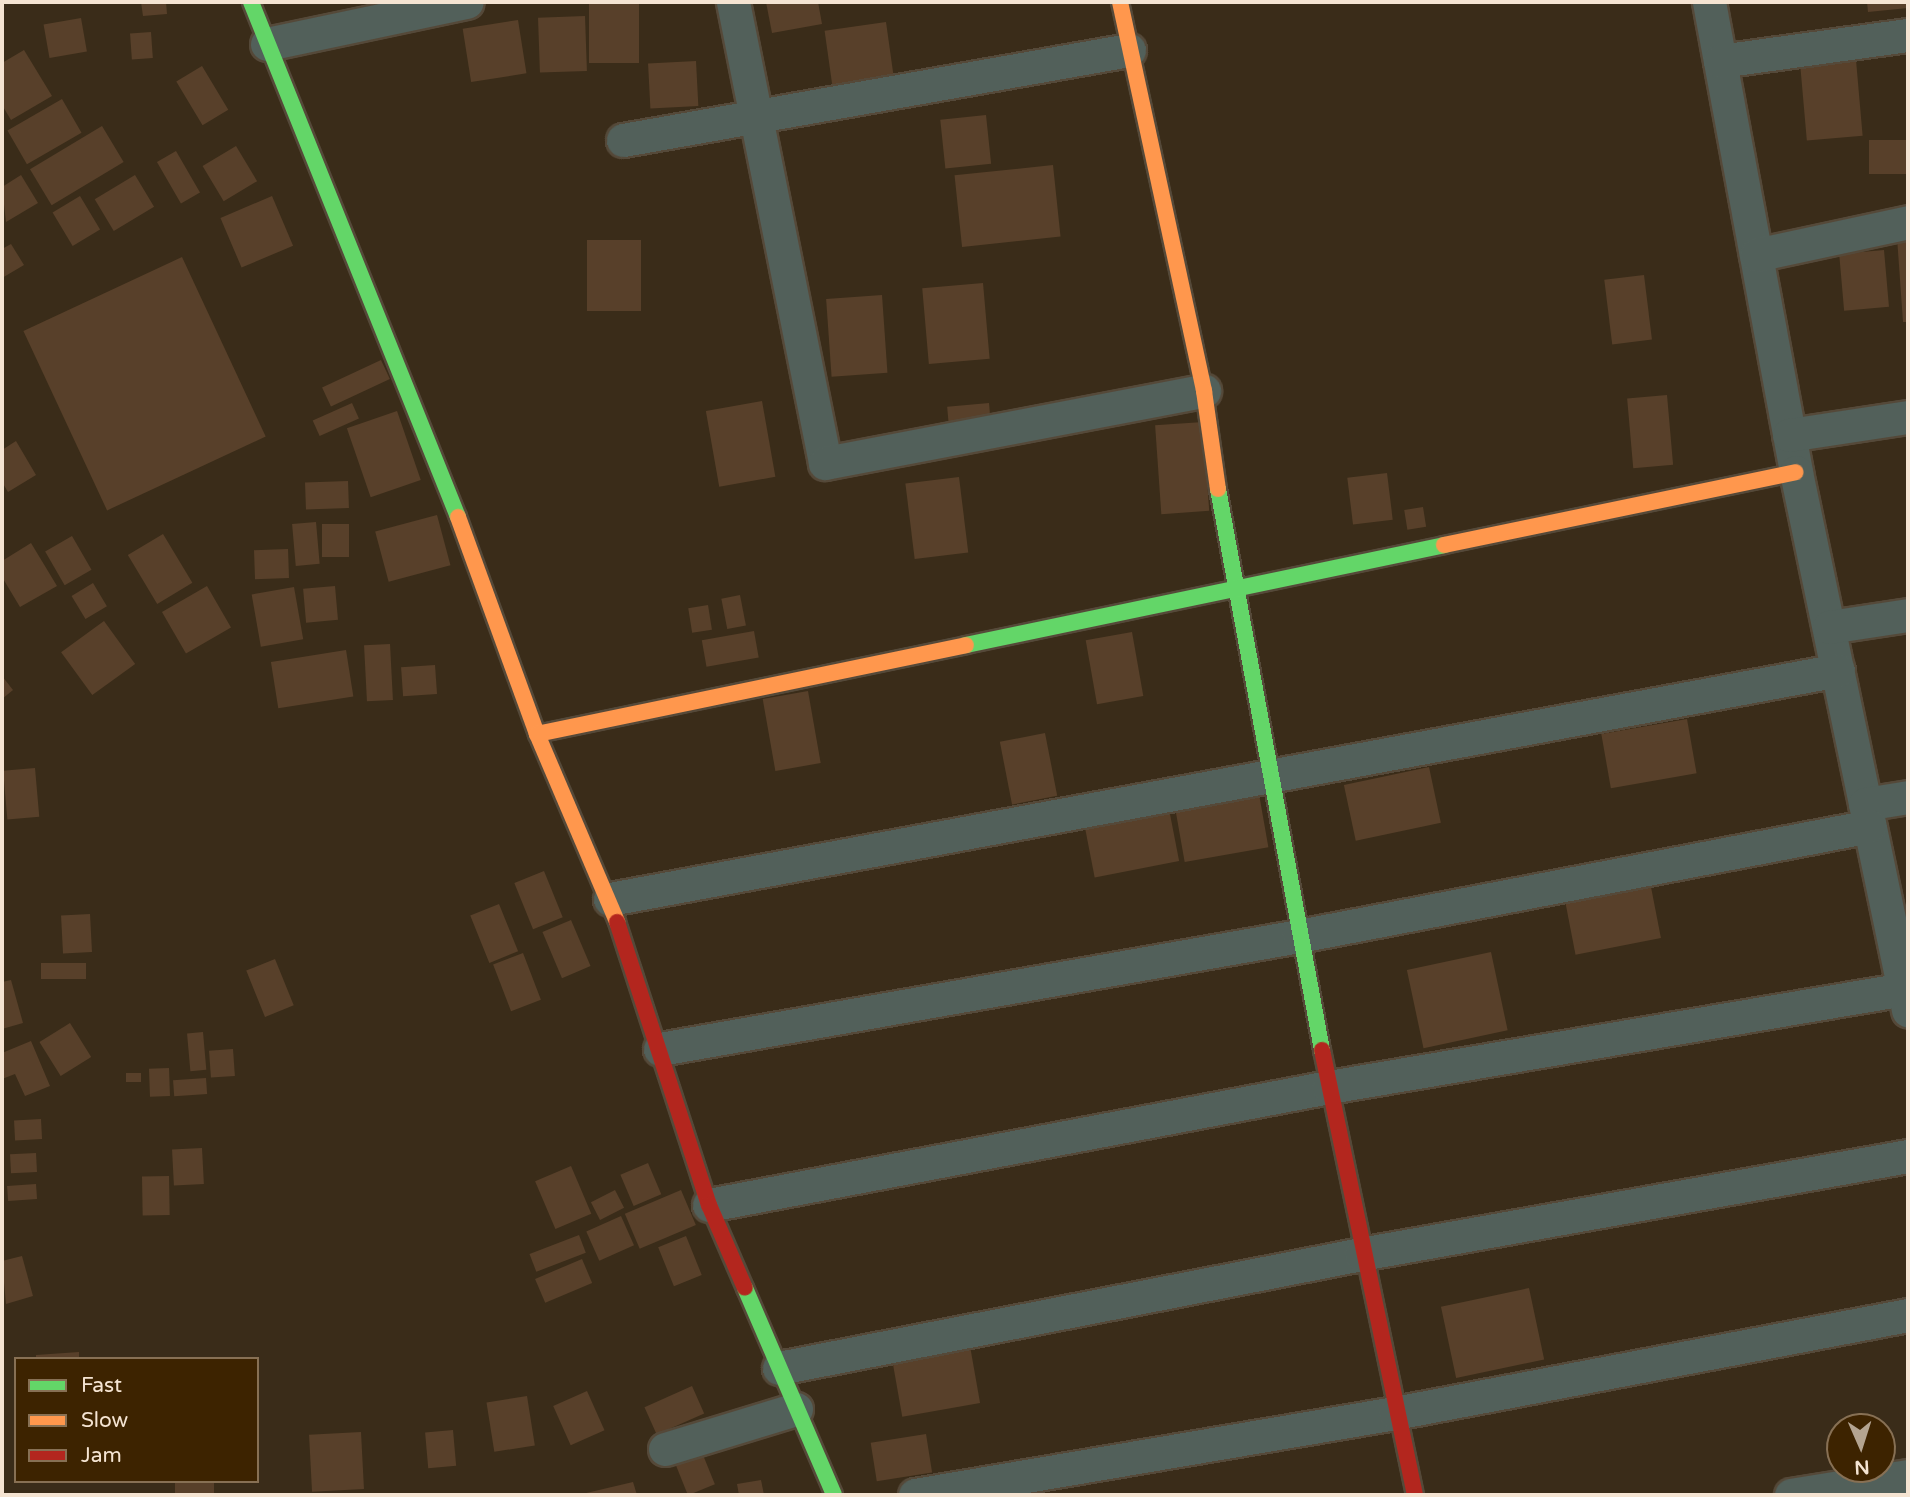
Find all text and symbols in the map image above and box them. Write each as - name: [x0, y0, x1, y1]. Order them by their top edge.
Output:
- legend: [14, 1357, 259, 1483]
- text: Fast: [81, 1373, 122, 1398]
- text: Slow: [81, 1408, 128, 1433]
- north arrow: [1826, 1413, 1896, 1483]
- text: Jam: [81, 1443, 122, 1468]
- text: N: [1854, 1456, 1870, 1478]

